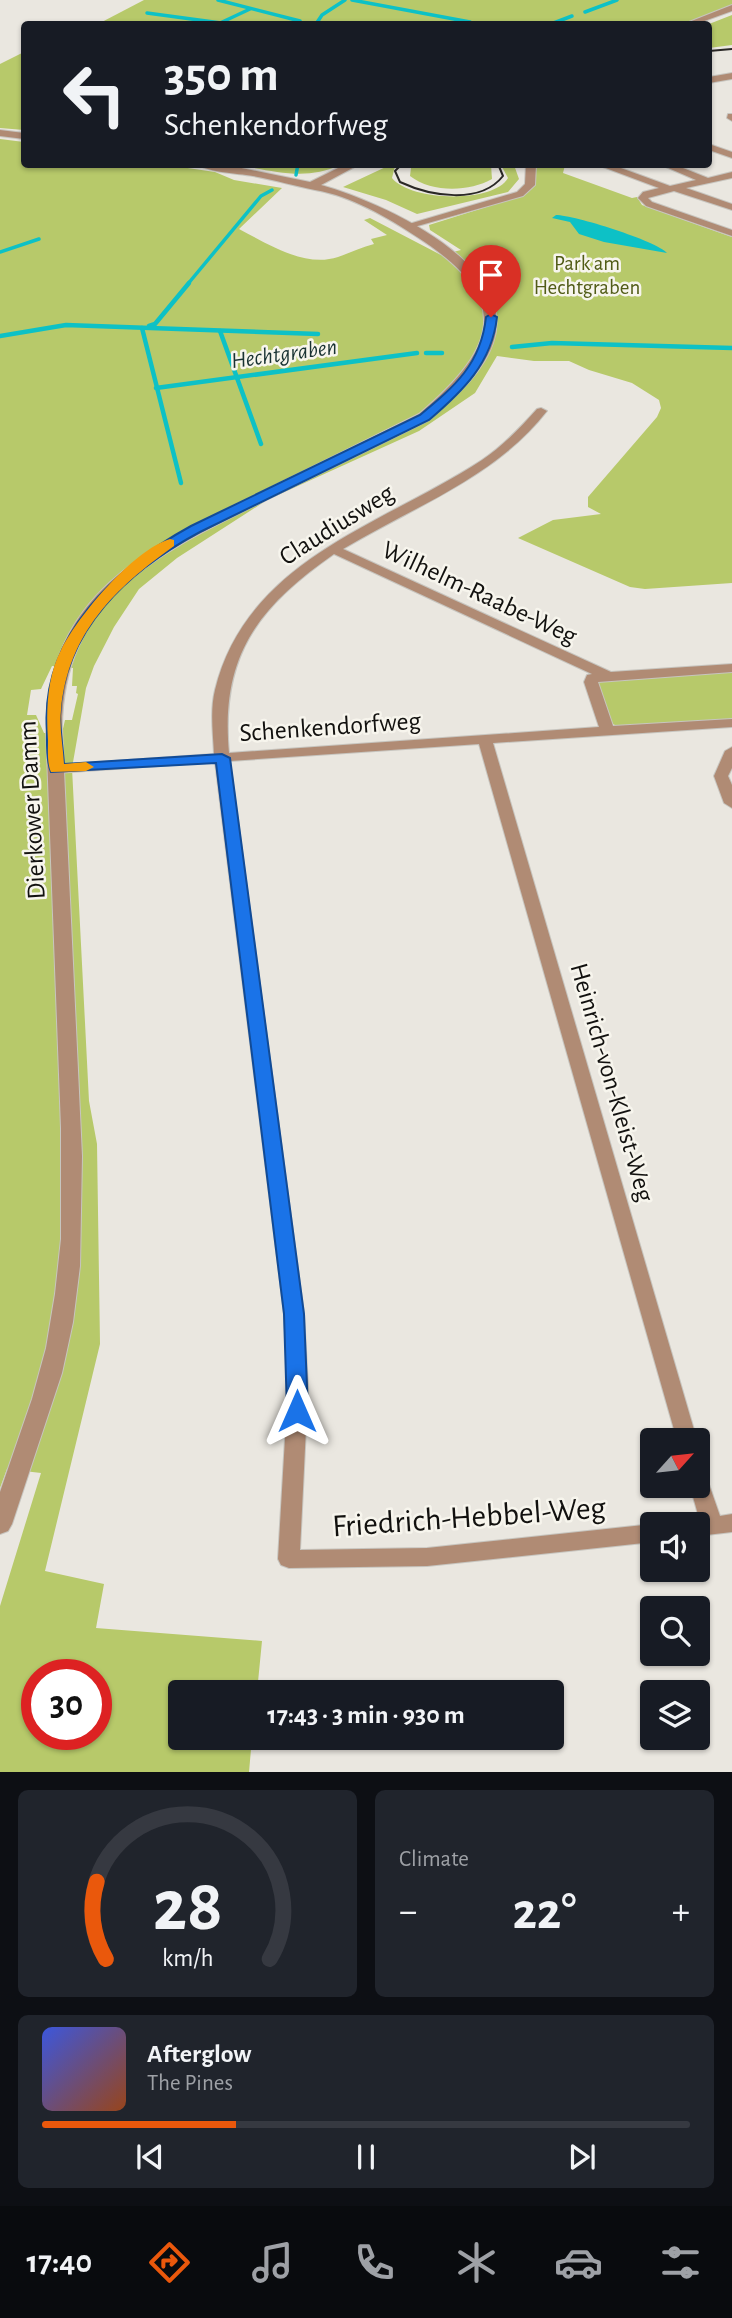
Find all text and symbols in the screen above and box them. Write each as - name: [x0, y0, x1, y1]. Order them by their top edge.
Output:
- icon: left: [49, 49, 140, 140]
- text: 350 m: [164, 51, 279, 100]
- text: Schenkendorfweg: [164, 109, 388, 141]
- pin: [461, 245, 521, 317]
- park label: Park am Hechtgraben: [534, 253, 640, 298]
- icon: arrive: [472, 256, 510, 294]
- water label: Hechtgraben: [230, 336, 339, 373]
- street label: Claudiusweg: [275, 479, 399, 570]
- street label: Wilhelm-Raabe-Weg: [378, 536, 581, 650]
- street label: Schenkendorfweg: [238, 708, 422, 746]
- street label: Dierkower Damm: [14, 720, 50, 900]
- street label: Heinrich-von-Kleist-Weg: [566, 960, 659, 1205]
- position arrow: [260, 1374, 334, 1448]
- north arrow: [640, 1428, 710, 1498]
- map controls: [640, 1428, 710, 1750]
- street label: Friedrich-Hebbel-Weg: [331, 1491, 607, 1543]
- button: sound: [640, 1512, 710, 1582]
- button: search: [640, 1596, 710, 1666]
- speed limit sign: 30: [21, 1659, 112, 1750]
- button: layers: [640, 1680, 710, 1750]
- text: 17:43 · 3 min · 930 m: [267, 1702, 465, 1728]
- text: Climate: [399, 1848, 469, 1871]
- text: 28: [152, 1872, 223, 1945]
- text: 22°: [512, 1886, 577, 1938]
- text: −: [399, 1893, 417, 1931]
- text: +: [672, 1893, 690, 1931]
- text: km/h: [162, 1946, 213, 1971]
- text: Afterglow: [147, 2041, 251, 2067]
- text: The Pines: [147, 2072, 233, 2095]
- icon: previous: [131, 2138, 169, 2176]
- icon: pause: [347, 2138, 385, 2176]
- icon: next: [563, 2138, 601, 2176]
- icon: directions: [145, 2238, 194, 2287]
- icon: music: [248, 2238, 297, 2287]
- icon: phone: [350, 2238, 399, 2287]
- icon: climate: [452, 2238, 501, 2287]
- icon: car: [554, 2238, 603, 2287]
- icon: filters: [656, 2238, 705, 2287]
- text: 17:40: [27, 2246, 92, 2278]

